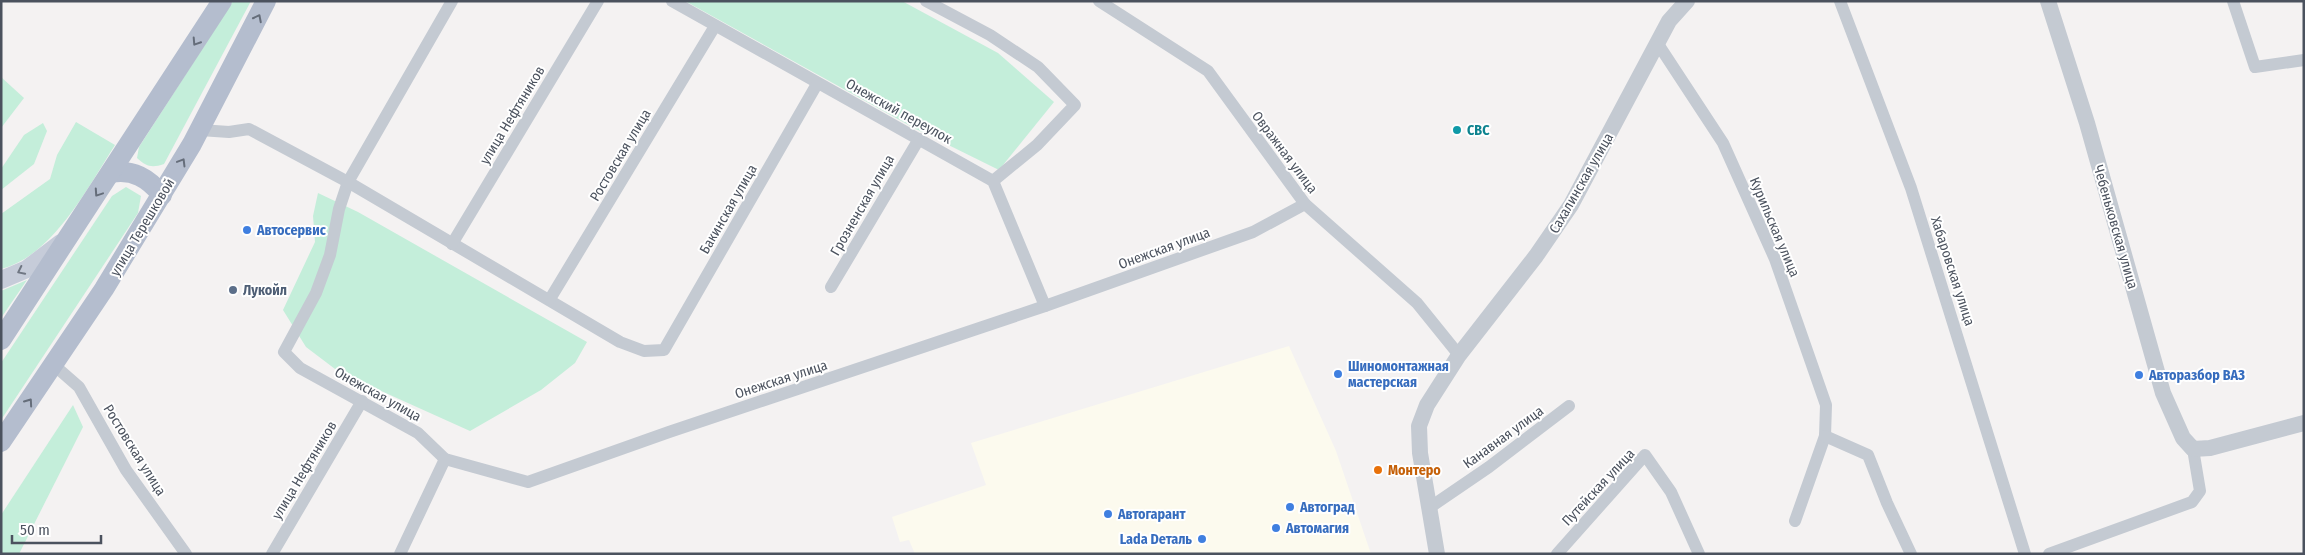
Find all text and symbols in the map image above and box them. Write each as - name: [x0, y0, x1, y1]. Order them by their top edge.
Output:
- one-way arrow: [252, 14, 262, 23]
- one-way arrow: [193, 37, 202, 46]
- street label: улица Нефтяников: [476, 63, 549, 168]
- street label: Онежский переулок: [843, 75, 955, 148]
- street label: Ростовская улица: [586, 106, 655, 204]
- street label: Овражная улица: [1248, 108, 1321, 197]
- place label: СВС: [1467, 122, 1490, 139]
- marker: СВС: [1451, 124, 1463, 136]
- street label: Сахалинская улица: [1546, 130, 1617, 237]
- street label: Грозненская улица: [827, 152, 898, 259]
- one-way arrow: [175, 158, 185, 167]
- street label: Бакинская улица: [696, 161, 761, 257]
- street label: Чебеньковская улица: [2090, 163, 2141, 291]
- street label: улица Терешковой: [107, 175, 178, 279]
- street label: Курильская улица: [1746, 175, 1803, 280]
- one-way arrow: [95, 187, 104, 197]
- street label: Хабаровская улица: [1927, 214, 1978, 328]
- place label: Автосервис: [256, 222, 327, 239]
- marker: Автосервис: [241, 224, 253, 236]
- street label: Онежская улица: [1116, 224, 1212, 273]
- one-way arrow: [18, 265, 27, 275]
- place label: Лукойл: [243, 282, 287, 299]
- marker: Лукойл: [227, 284, 239, 296]
- street label: Онежская улица: [733, 356, 830, 402]
- place label: Шиномонтажная мастерская: [1348, 358, 1449, 391]
- street label: Онежская улица: [331, 364, 424, 425]
- place label: Авторазбор ВАЗ: [2148, 367, 2245, 384]
- marker: Шиномонтажная мастерская: [1332, 368, 1344, 380]
- marker: Авторазбор ВАЗ: [2133, 369, 2145, 381]
- one-way arrow: [23, 399, 32, 408]
- street label: Ростовская улица: [100, 401, 170, 499]
- street label: Канавная улица: [1460, 402, 1547, 472]
- street label: улица Нефтяников: [268, 418, 341, 523]
- street label: Путейская улица: [1558, 445, 1638, 529]
- place label: Монтеро: [1388, 462, 1441, 479]
- marker: Монтеро: [1372, 464, 1384, 476]
- place label: Автоград: [1299, 499, 1355, 516]
- marker: Автоград: [1284, 501, 1296, 513]
- place label: Автогарант: [1117, 506, 1186, 523]
- marker: Автогарант: [1102, 508, 1114, 520]
- scale bar: [12, 512, 101, 544]
- place label: Автомагия: [1285, 520, 1349, 537]
- text: 50 m: [20, 521, 50, 539]
- marker: Автомагия: [1270, 522, 1282, 534]
- place label: Lada Dеталь: [1120, 531, 1192, 548]
- marker: Lada Dеталь: [1196, 533, 1208, 545]

